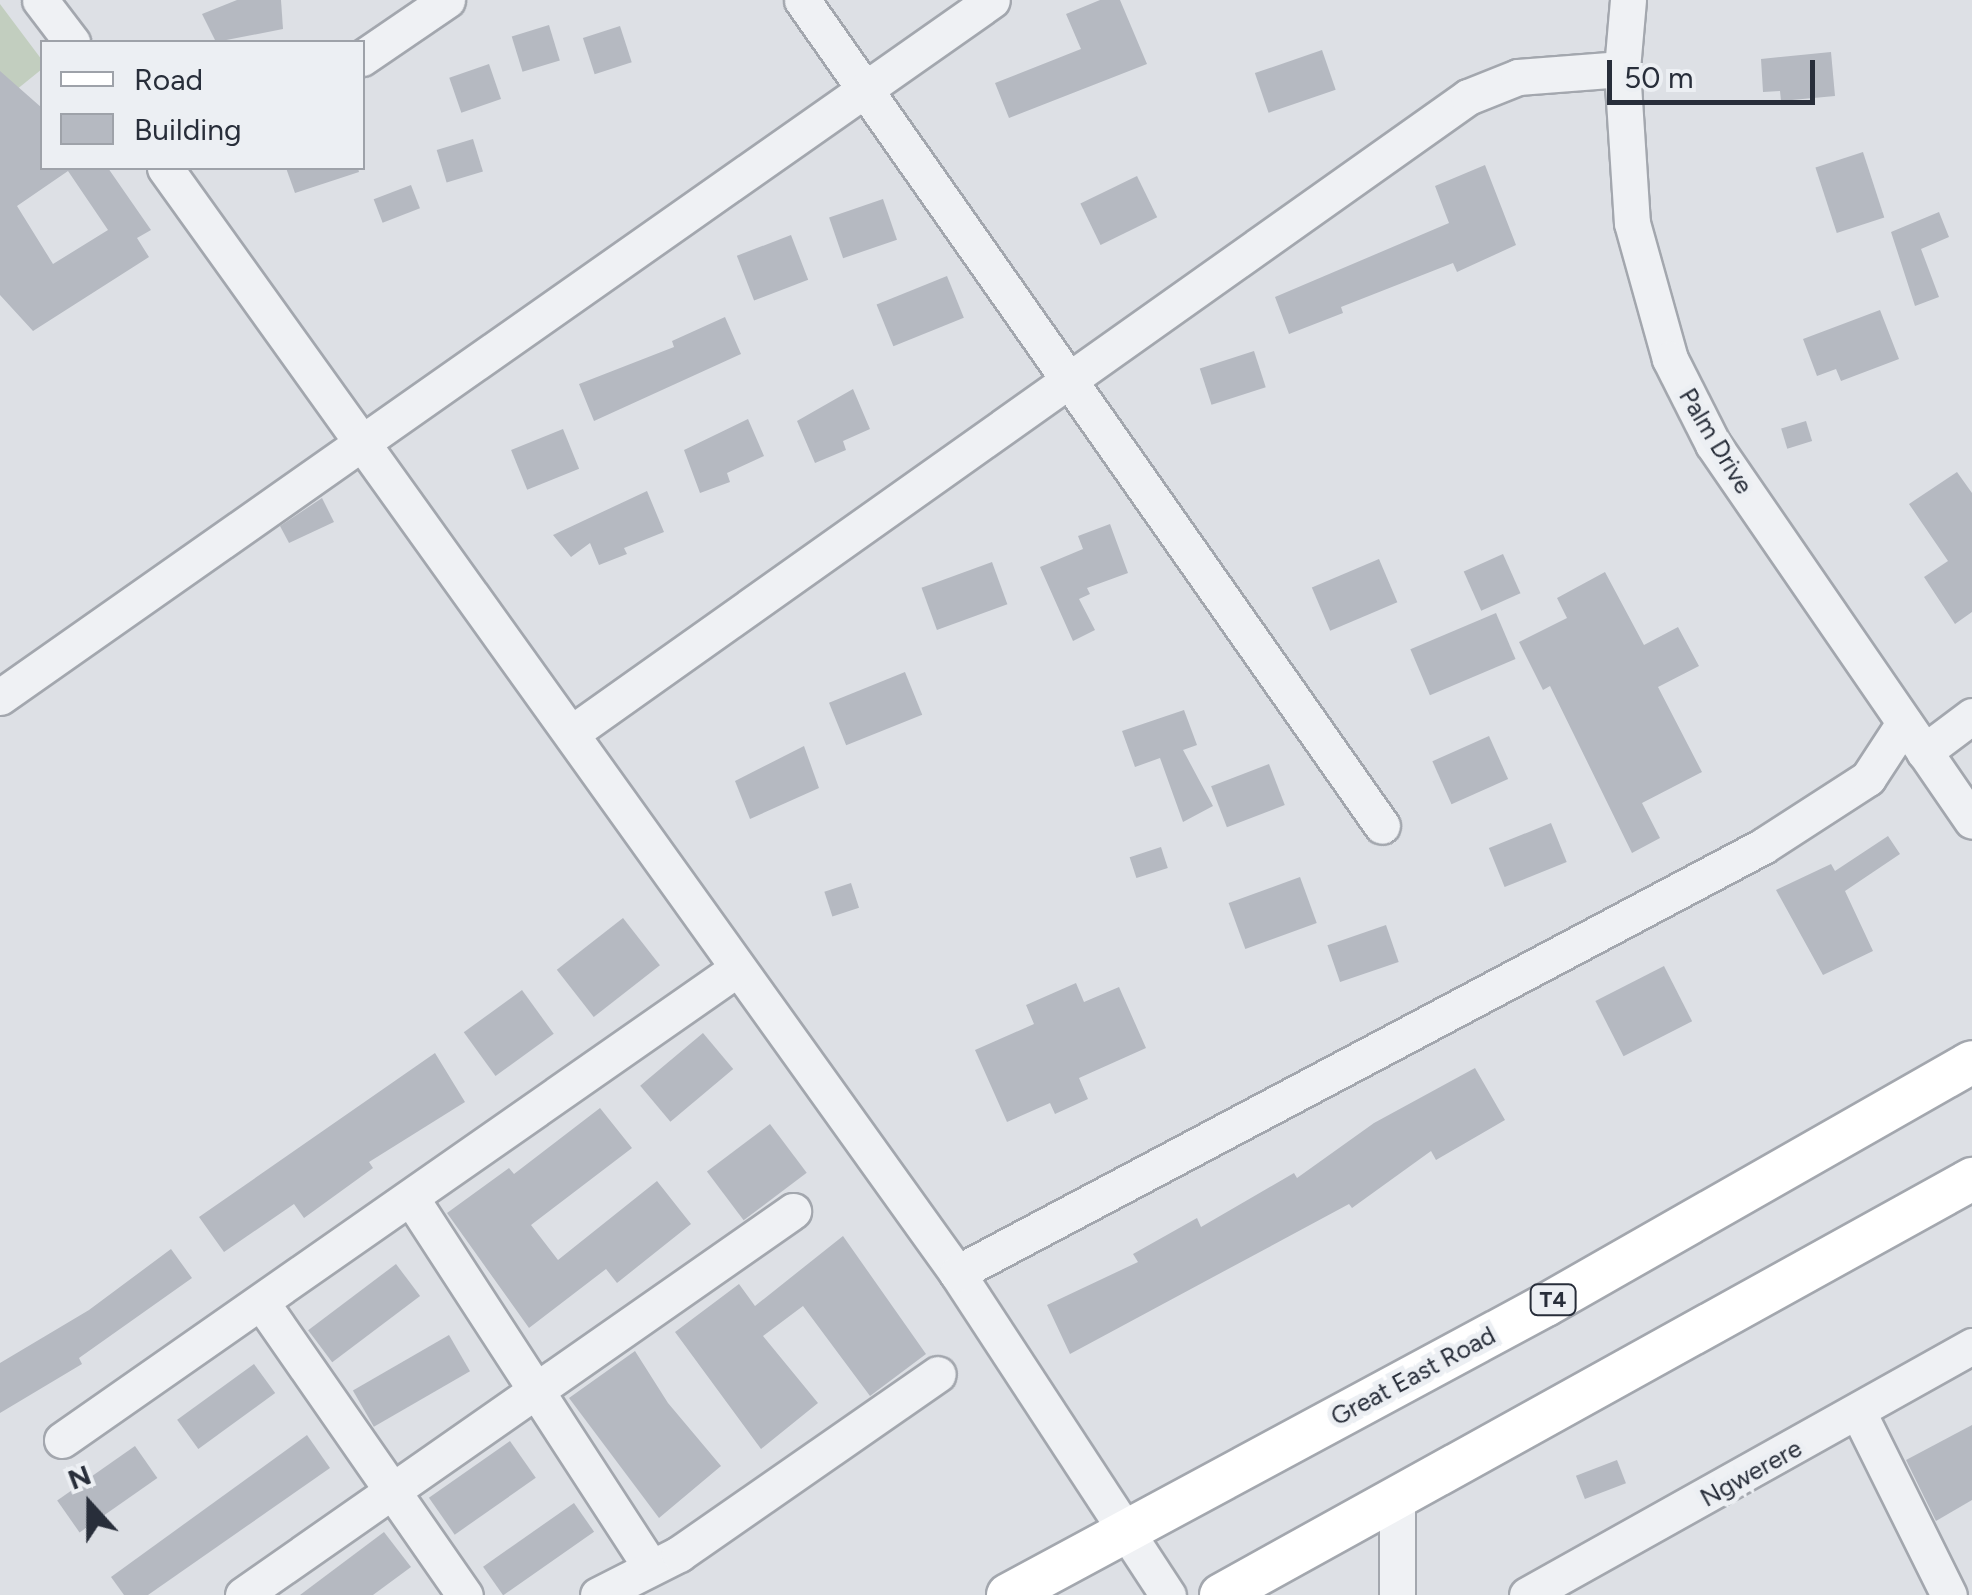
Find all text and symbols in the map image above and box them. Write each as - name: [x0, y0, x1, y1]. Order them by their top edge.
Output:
- legend: [40, 40, 365, 170]
- scale bar: [1612, 40, 1820, 102]
- text: 50 m: [1624, 59, 1693, 96]
- text: Road: [134, 61, 203, 98]
- text: Building: [134, 111, 242, 148]
- street label: Palm Drive: [1673, 383, 1759, 499]
- road number: T4: [1528, 1283, 1578, 1317]
- street label: Great East Road: [1326, 1320, 1500, 1432]
- street label: Ngwerere: [1695, 1433, 1807, 1513]
- north arrow: [40, 1455, 140, 1555]
- text: N: [63, 1457, 95, 1497]

